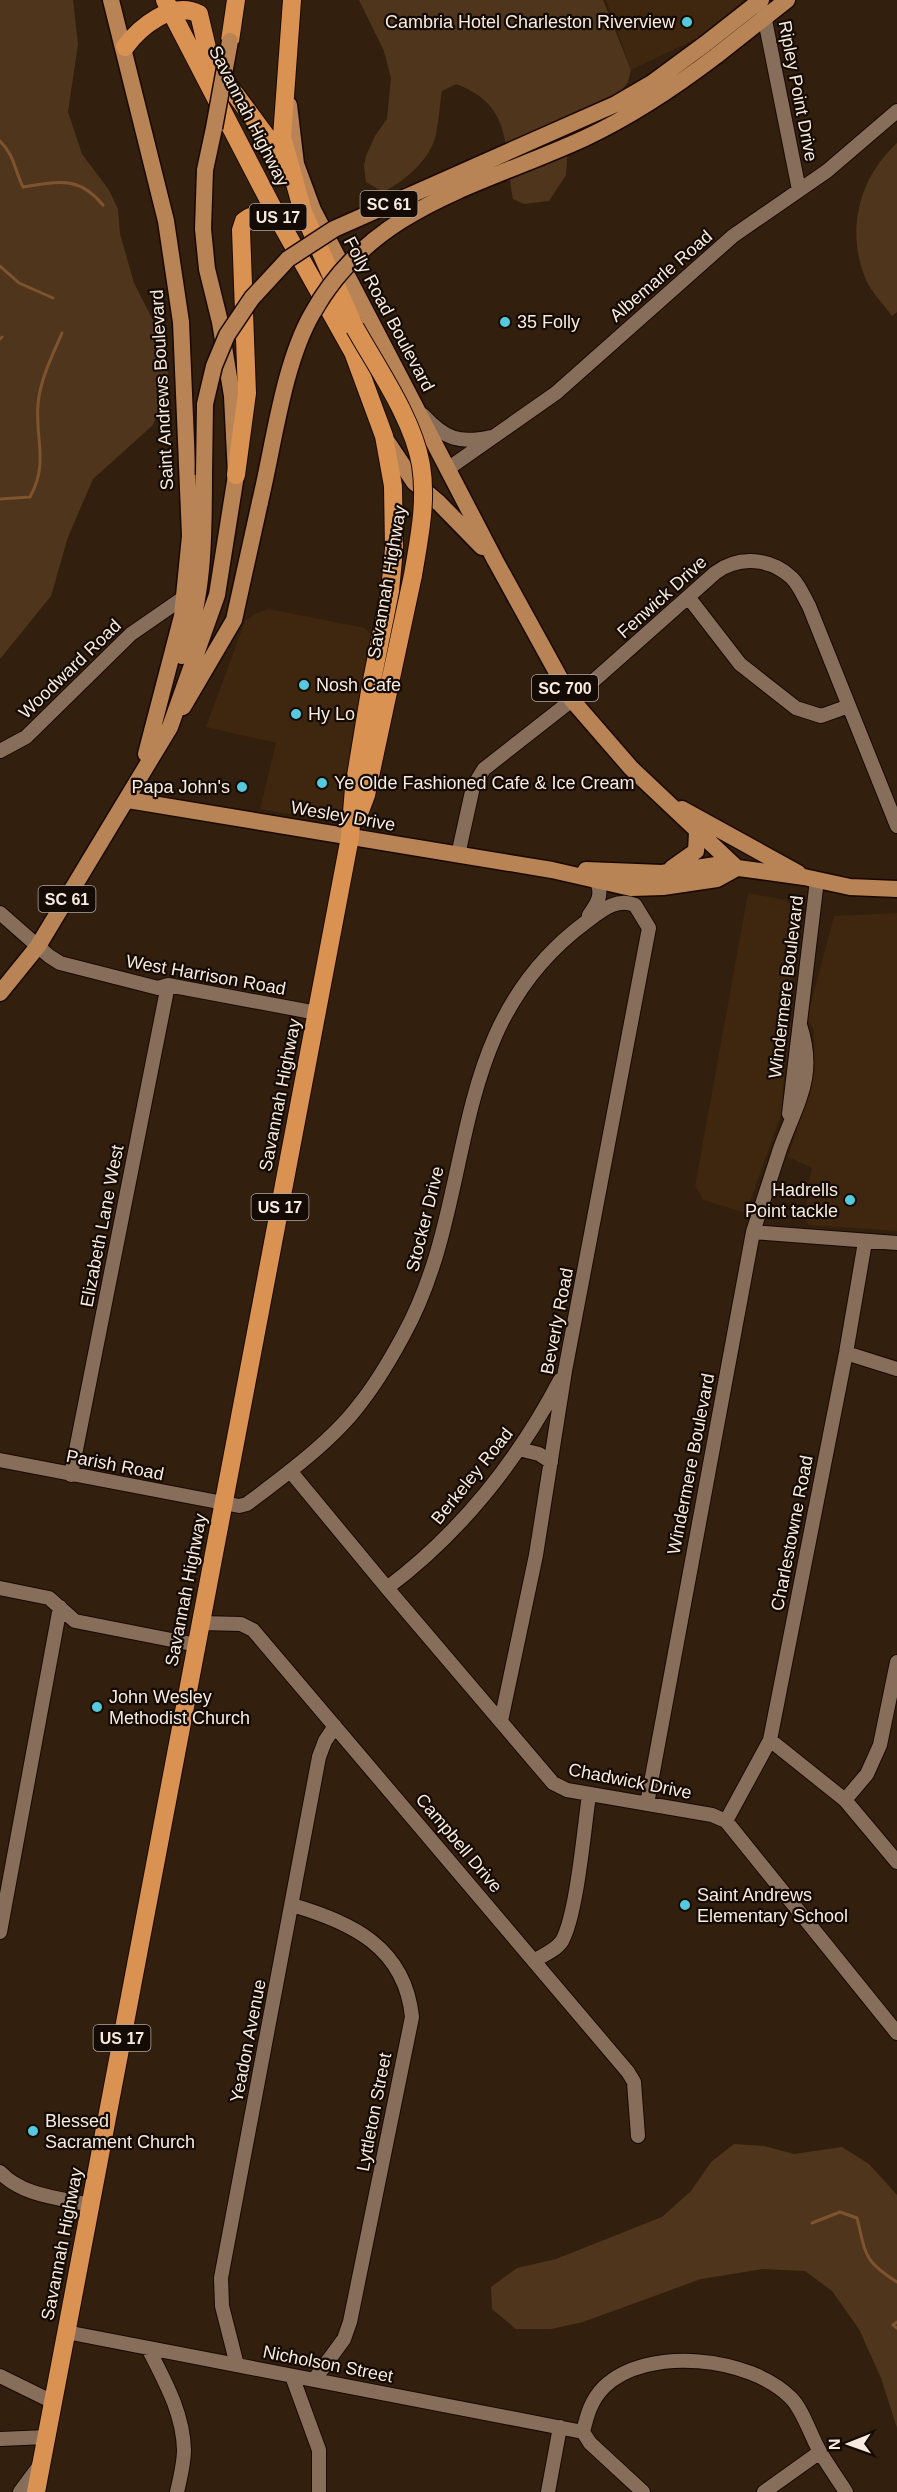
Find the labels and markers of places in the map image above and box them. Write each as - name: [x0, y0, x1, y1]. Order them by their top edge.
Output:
- place label: Cambria Hotel Charleston Riverview: [385, 12, 676, 32]
- marker: Cambria Hotel Charleston Riverview: [680, 15, 694, 29]
- place label: 35 Folly: [517, 312, 580, 332]
- marker: 35 Folly: [498, 315, 512, 329]
- place label: Nosh Cafe: [316, 675, 401, 695]
- marker: Nosh Cafe: [297, 678, 311, 692]
- place label: Hy Lo: [308, 704, 355, 724]
- marker: Hy Lo: [289, 707, 303, 721]
- place label: Ye Olde Fashioned Cafe & Ice Cream: [334, 773, 635, 793]
- marker: Ye Olde Fashioned Cafe & Ice Cream: [315, 776, 329, 790]
- place label: Papa John's: [131, 777, 230, 797]
- marker: Papa John's: [235, 780, 249, 794]
- place label: Hadrells Point tackle: [745, 1180, 838, 1221]
- marker: Hadrells Point tackle: [843, 1193, 857, 1207]
- place label: John Wesley Methodist Church: [109, 1687, 250, 1728]
- marker: John Wesley Methodist Church: [90, 1700, 104, 1714]
- place label: Saint Andrews Elementary School: [697, 1885, 848, 1926]
- marker: Saint Andrews Elementary School: [678, 1898, 692, 1912]
- place label: Blessed Sacrament Church: [45, 2111, 195, 2152]
- marker: Blessed Sacrament Church: [26, 2124, 40, 2138]

